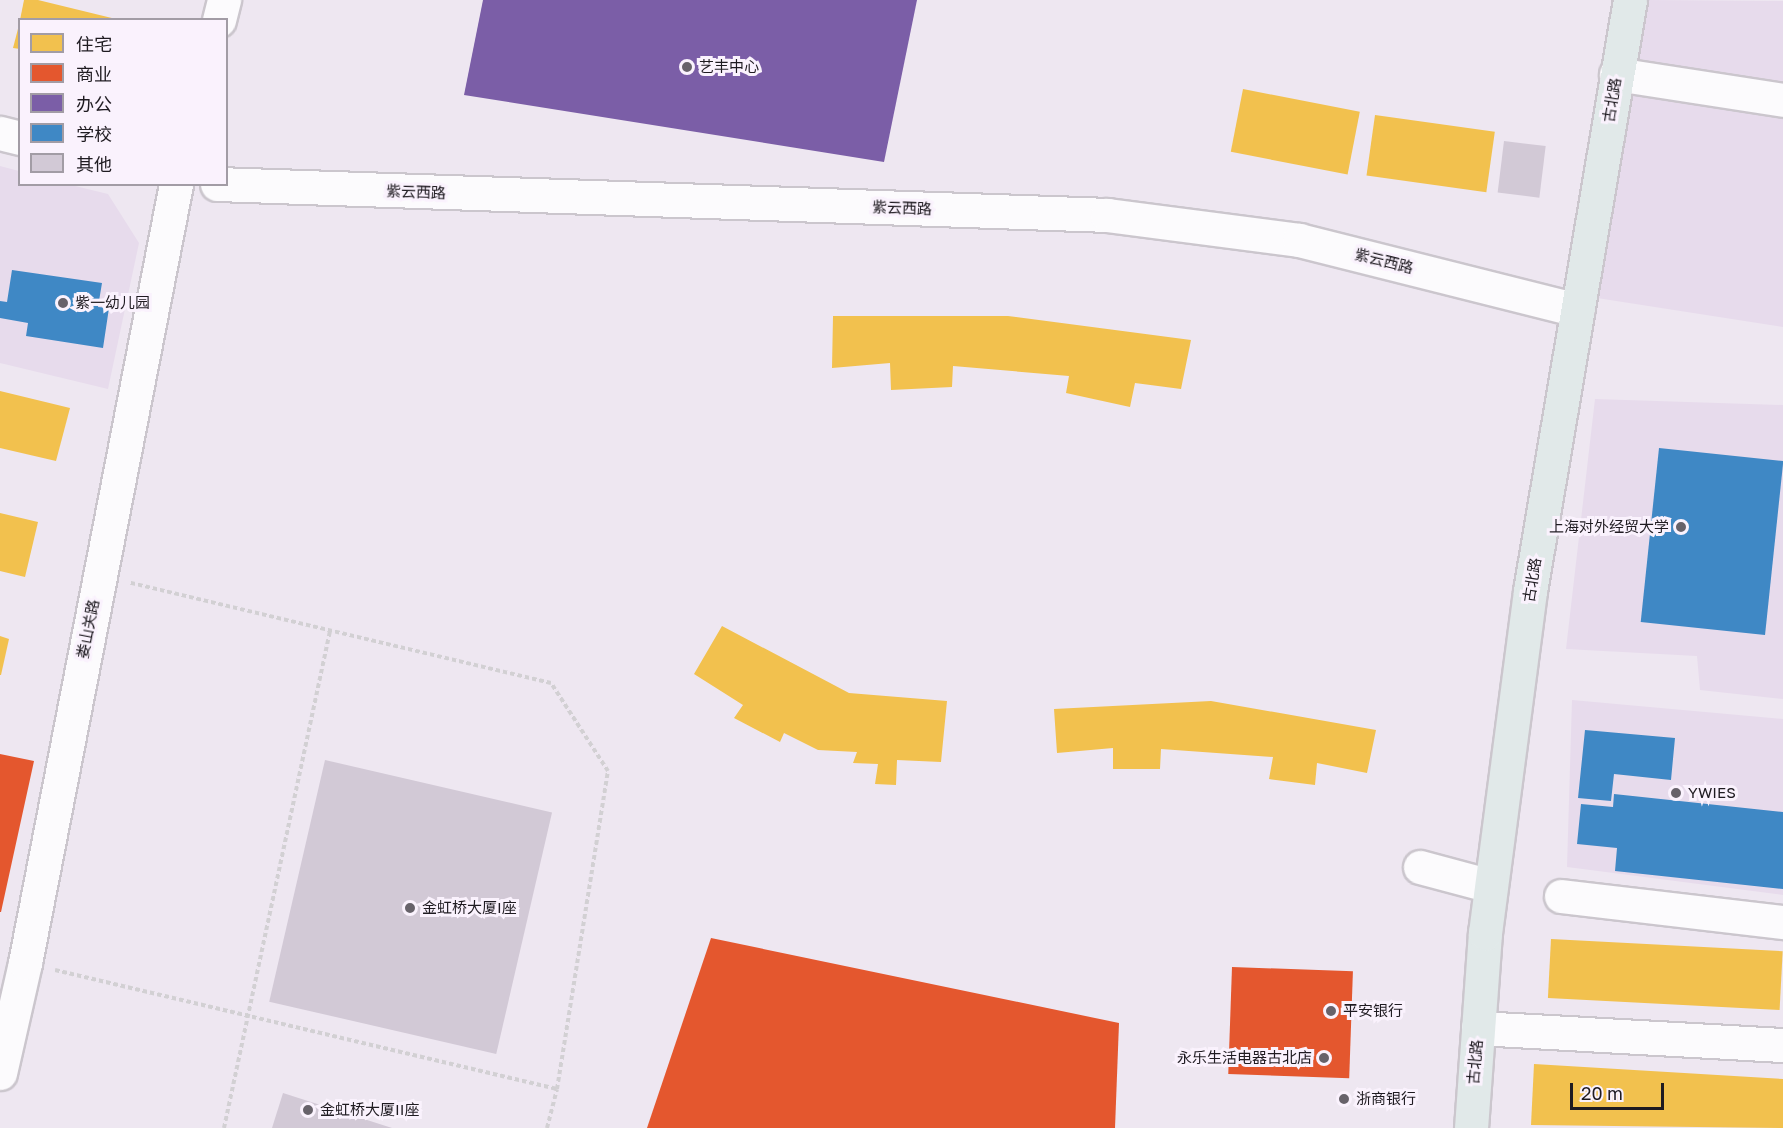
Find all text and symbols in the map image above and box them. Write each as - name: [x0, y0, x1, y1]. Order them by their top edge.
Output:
- legend: [18, 18, 228, 186]
- text: 住宅: [76, 33, 112, 55]
- place label: 艺丰中心: [699, 58, 759, 76]
- marker: 艺丰中心: [680, 60, 694, 74]
- text: 商业: [76, 63, 112, 85]
- street label: 古北路: [1600, 76, 1624, 124]
- text: 办公: [76, 93, 112, 115]
- text: 学校: [76, 123, 112, 145]
- text: 其他: [76, 153, 112, 175]
- street label: 紫云西路: [386, 182, 446, 202]
- street label: 紫云西路: [872, 198, 932, 218]
- street label: 紫云西路: [1353, 245, 1415, 277]
- place label: 紫一幼儿园: [75, 294, 150, 312]
- marker: 紫一幼儿园: [56, 296, 70, 310]
- place label: 上海对外经贸大学: [1549, 518, 1669, 536]
- marker: 上海对外经贸大学: [1674, 520, 1688, 534]
- street label: 古北路: [1520, 556, 1544, 604]
- street label: 娄山关路: [73, 598, 103, 660]
- place label: YWIES: [1688, 784, 1736, 802]
- marker: YWIES: [1669, 786, 1683, 800]
- place label: 金虹桥大厦I座: [422, 899, 517, 917]
- marker: 金虹桥大厦I座: [403, 901, 417, 915]
- place label: 平安银行: [1343, 1002, 1403, 1020]
- marker: 平安银行: [1324, 1004, 1338, 1018]
- street label: 古北路: [1464, 1039, 1486, 1085]
- place label: 永乐生活电器古北店: [1177, 1049, 1312, 1067]
- marker: 永乐生活电器古北店: [1317, 1051, 1331, 1065]
- scale bar: [1573, 1071, 1668, 1109]
- text: 20 m: [1581, 1082, 1623, 1104]
- place label: 浙商银行: [1356, 1090, 1416, 1108]
- marker: 浙商银行: [1337, 1092, 1351, 1106]
- place label: 金虹桥大厦II座: [320, 1101, 419, 1119]
- marker: 金虹桥大厦II座: [301, 1103, 315, 1117]

